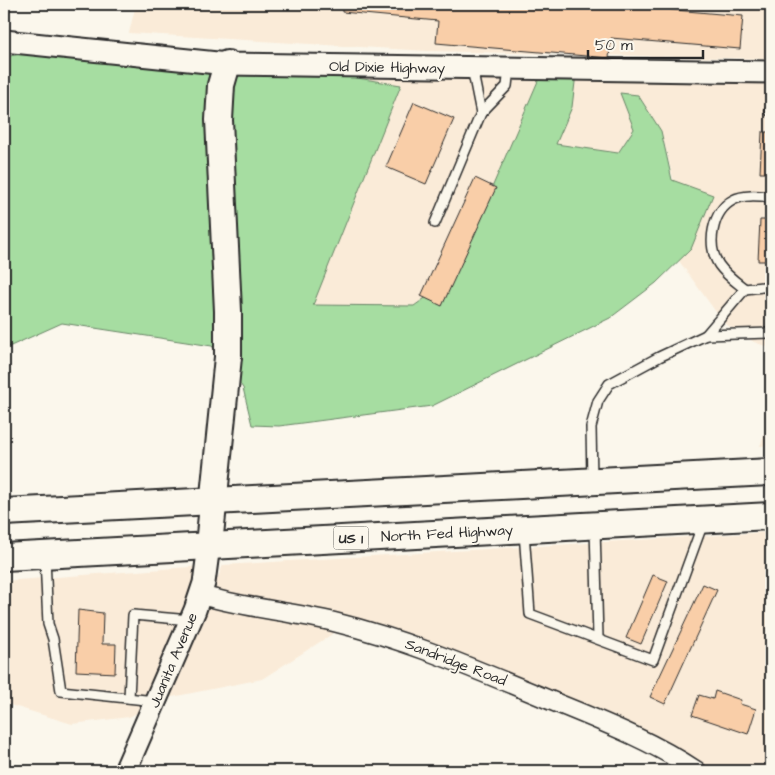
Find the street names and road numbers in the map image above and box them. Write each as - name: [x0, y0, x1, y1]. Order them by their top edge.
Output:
- street label: Old Dixie Highway: [329, 56, 445, 80]
- street label: North Fed Highway: [380, 520, 514, 548]
- road number: US 1: [334, 526, 368, 550]
- street label: Juanita Avenue: [144, 609, 203, 711]
- street label: Sandridge Road: [402, 633, 510, 692]

